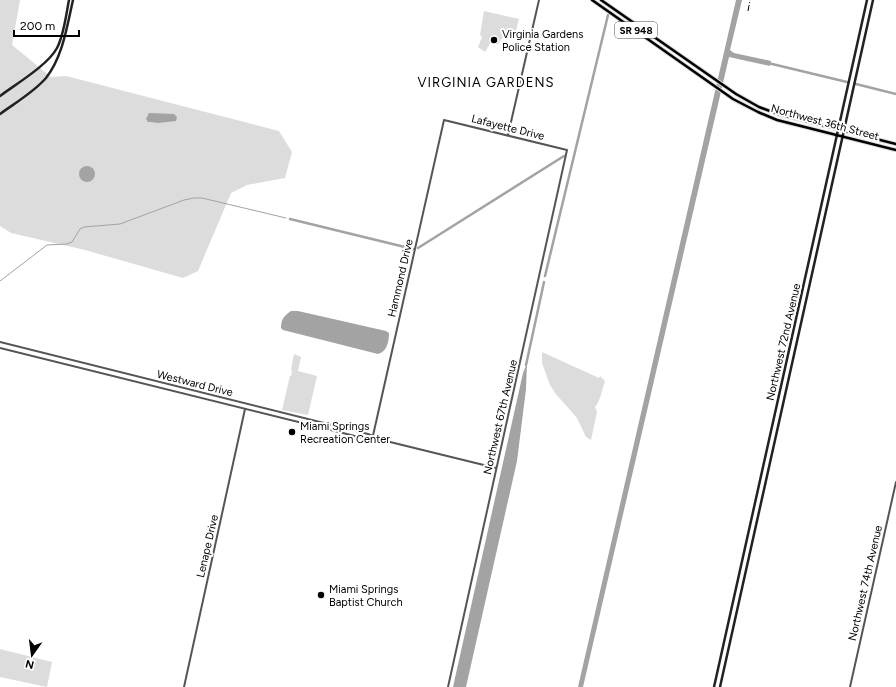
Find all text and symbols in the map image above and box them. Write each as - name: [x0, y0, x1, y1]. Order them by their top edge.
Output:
- scale bar: [14, 12, 79, 38]
- text: 200 m: [20, 19, 55, 33]
- road number: SR 948: [615, 22, 657, 38]
- place label: Virginia Gardens Police Station: [502, 28, 583, 54]
- marker: Virginia Gardens Police Station: [489, 35, 499, 45]
- district label: VIRGINIA GARDENS: [418, 75, 554, 90]
- street label: Northwest 36th Street: [769, 102, 880, 143]
- street label: Lafayette Drive: [470, 112, 546, 143]
- street label: Hammond Drive: [385, 238, 416, 318]
- street label: Northwest 72nd Avenue: [764, 282, 803, 402]
- street label: Northwest 67th Avenue: [481, 358, 520, 476]
- street label: Westward Drive: [156, 368, 234, 399]
- place label: Miami Springs Recreation Center: [300, 420, 390, 446]
- marker: Miami Springs Recreation Center: [287, 427, 297, 437]
- street label: Lenape Drive: [194, 513, 221, 579]
- street label: Northwest 74th Avenue: [846, 524, 885, 642]
- place label: Miami Springs Baptist Church: [329, 583, 403, 609]
- marker: Miami Springs Baptist Church: [316, 590, 326, 600]
- north arrow: [12, 635, 52, 675]
- text: N: [24, 657, 35, 672]

